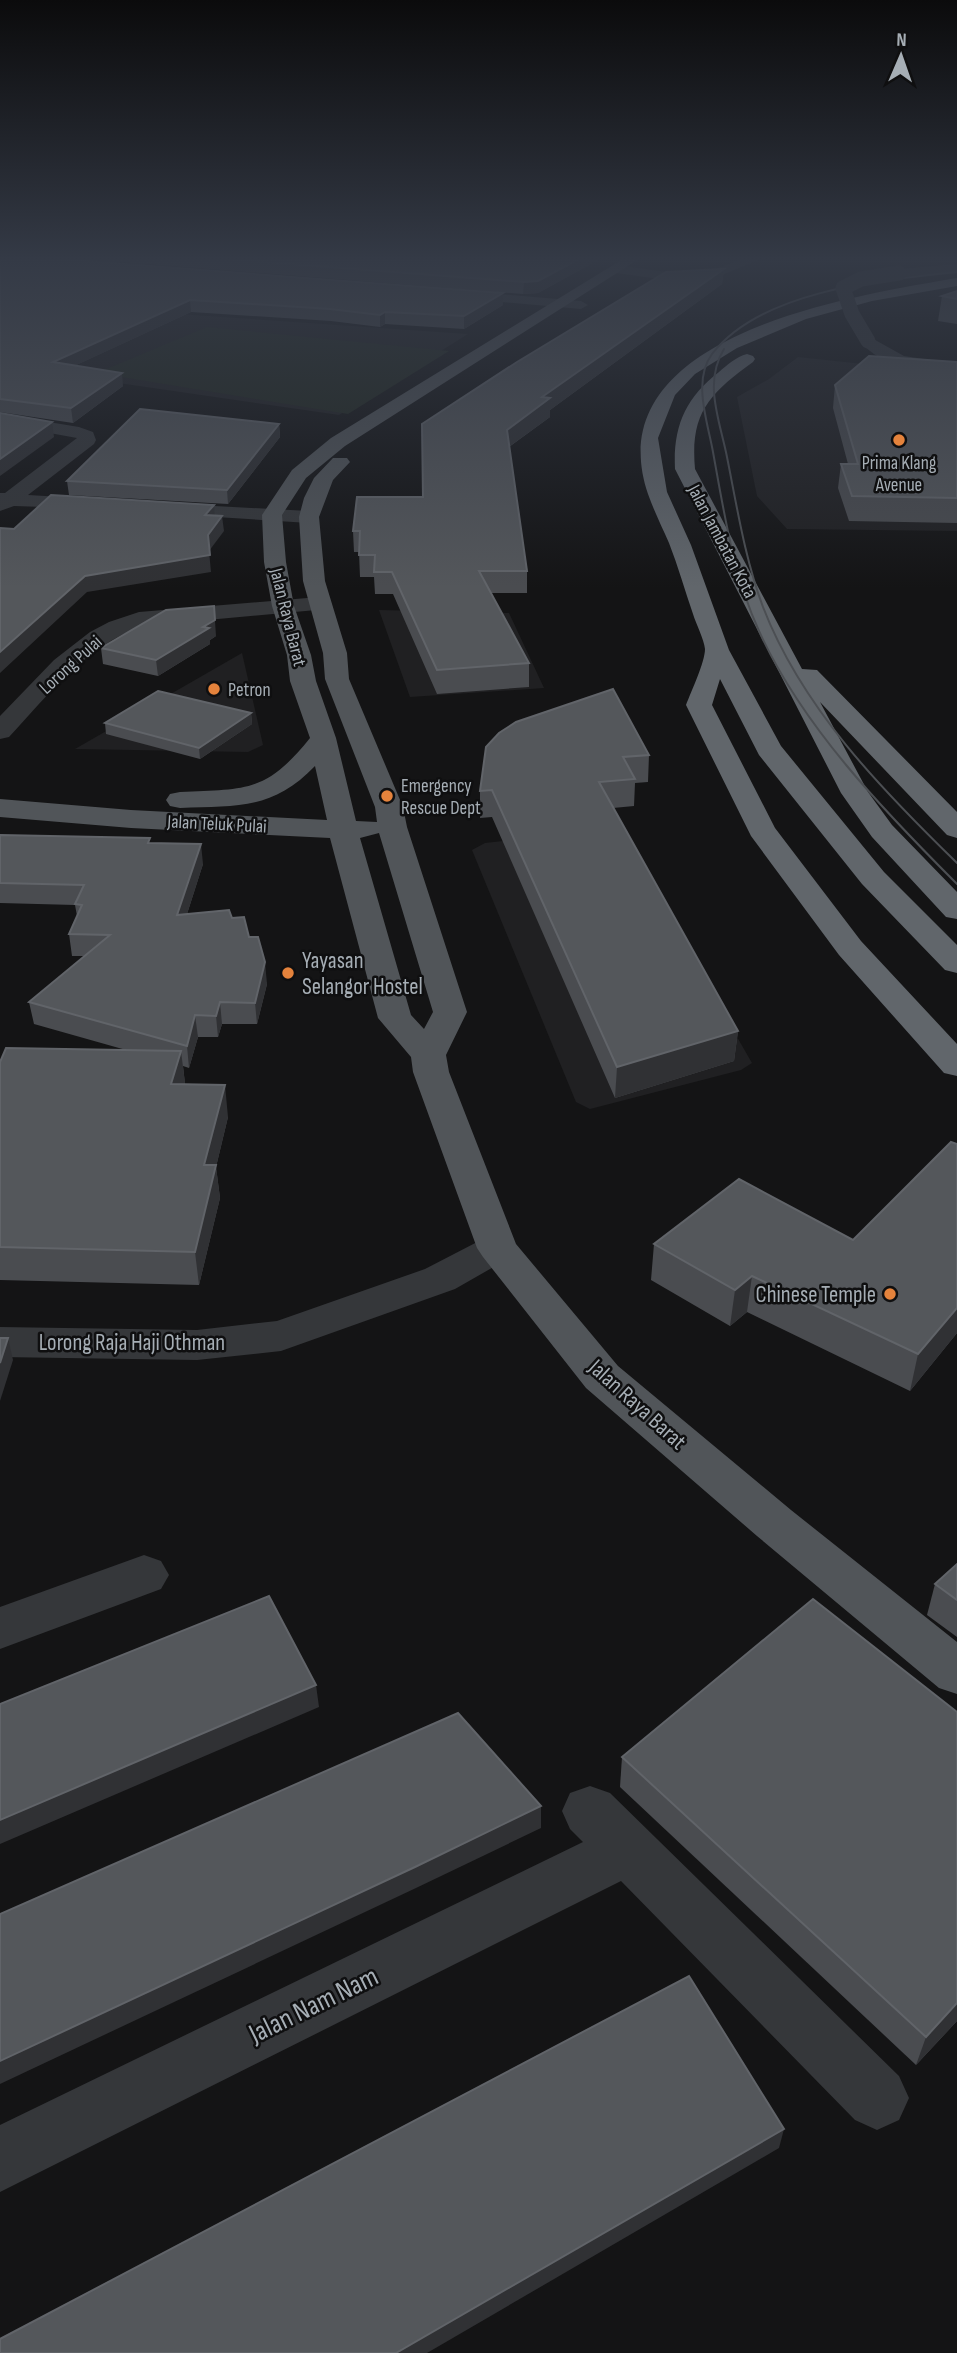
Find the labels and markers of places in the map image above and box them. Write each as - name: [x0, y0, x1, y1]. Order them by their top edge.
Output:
- marker: Prima Klang Avenue: [891, 432, 907, 448]
- place label: Prima Klang Avenue: [862, 452, 937, 497]
- place label: Petron: [228, 679, 271, 702]
- marker: Petron: [206, 681, 222, 697]
- place label: Emergency Rescue Dept: [401, 775, 481, 820]
- marker: Emergency Rescue Dept: [379, 788, 395, 804]
- place label: Yayasan Selangor Hostel: [302, 947, 423, 1001]
- marker: Yayasan Selangor Hostel: [280, 965, 296, 981]
- place label: Chinese Temple: [756, 1281, 876, 1309]
- marker: Chinese Temple: [882, 1286, 898, 1302]

